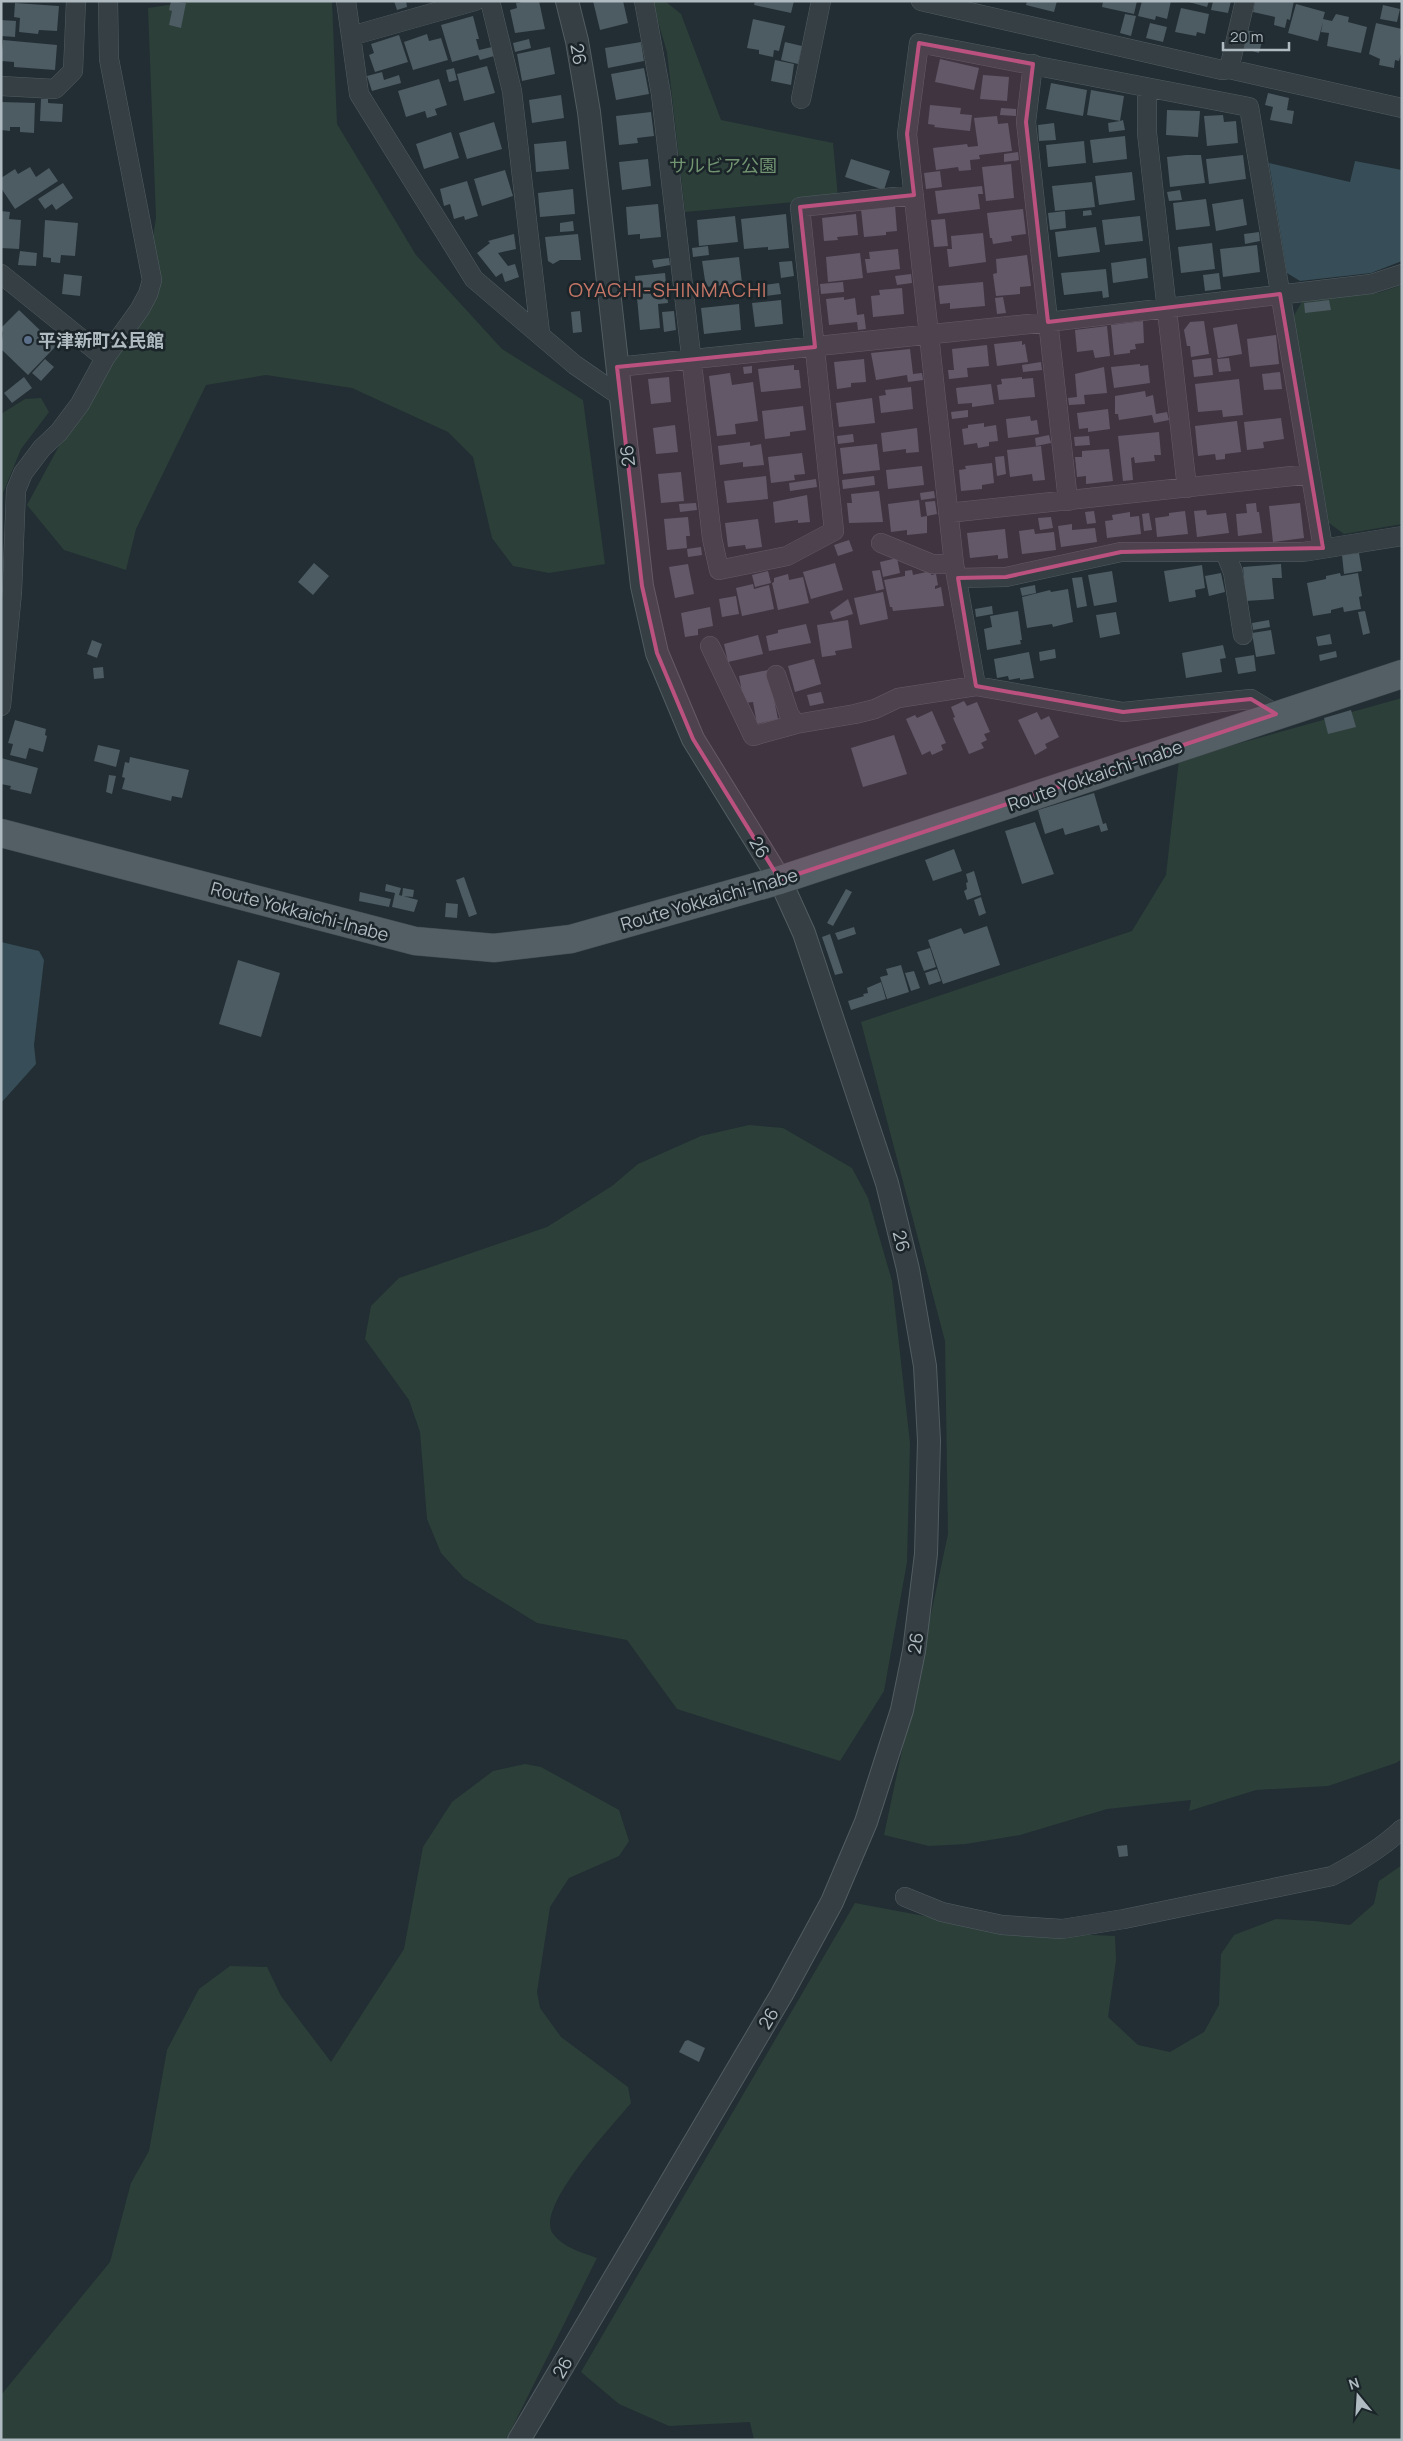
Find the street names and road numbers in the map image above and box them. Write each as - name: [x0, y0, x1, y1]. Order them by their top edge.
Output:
- street label: 26: [565, 41, 593, 67]
- street label: 26: [614, 444, 640, 468]
- street label: Route Yokkaichi-Inabe: [1004, 734, 1186, 816]
- street label: 26: [744, 832, 776, 862]
- street label: Route Yokkaichi-Inabe: [618, 862, 800, 936]
- street label: Route Yokkaichi-Inabe: [208, 876, 392, 946]
- street label: 26: [888, 1228, 916, 1254]
- street label: 26: [901, 1631, 929, 1655]
- street label: 26: [752, 2003, 784, 2033]
- street label: 26: [546, 2352, 578, 2382]

